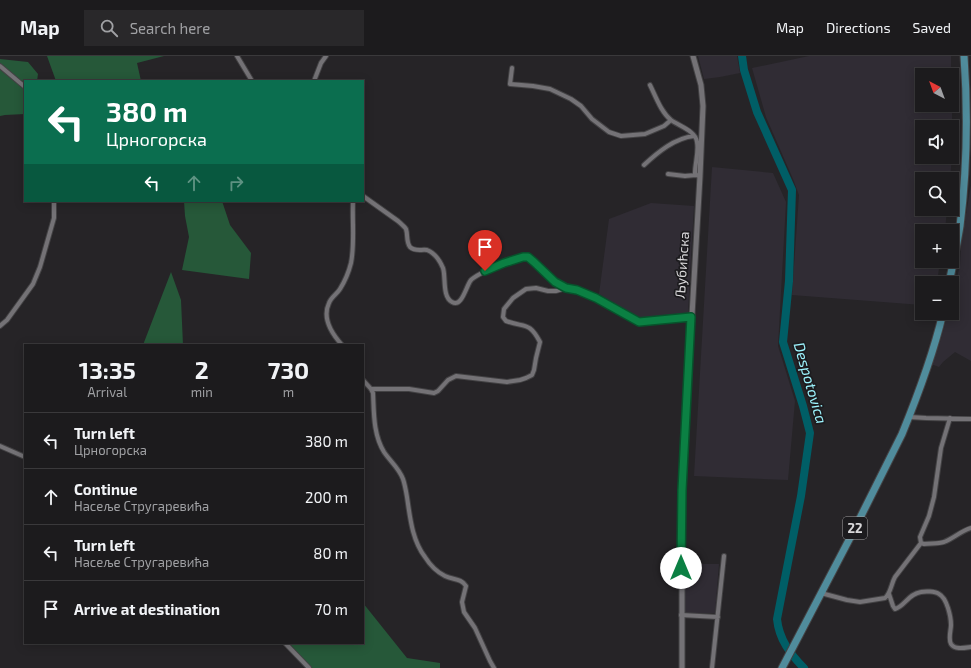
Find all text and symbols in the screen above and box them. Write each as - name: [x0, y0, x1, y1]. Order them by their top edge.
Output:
- search box: [84, 10, 364, 46]
- text: Map: [20, 16, 60, 39]
- icon: search: [98, 17, 120, 39]
- text: Search here: [130, 19, 210, 37]
- text: Map: [776, 19, 804, 36]
- text: Directions: [826, 19, 891, 36]
- text: Saved: [913, 19, 951, 36]
- north arrow: [915, 68, 959, 112]
- map controls: [915, 68, 959, 320]
- text: 380 m: [106, 94, 188, 128]
- icon: left: [40, 96, 92, 148]
- button: sound: [915, 120, 959, 164]
- text: Црногорска: [106, 128, 207, 150]
- icon: left: [141, 172, 163, 194]
- icon: ahead: [183, 172, 205, 194]
- icon: right: [225, 172, 247, 194]
- button: search: [915, 172, 959, 216]
- button: +: [915, 224, 959, 268]
- pin: [468, 230, 502, 271]
- street label: Љубићска: [671, 231, 692, 299]
- icon: arrive: [474, 236, 496, 258]
- button: −: [915, 276, 959, 320]
- water label: Despotovica: [791, 340, 831, 426]
- text: 13:35: [79, 355, 136, 384]
- text: 2: [195, 355, 209, 384]
- text: 730: [268, 355, 309, 384]
- text: Arrival: [88, 384, 127, 400]
- text: min: [191, 384, 213, 400]
- text: m: [283, 384, 294, 400]
- text: Turn left: [74, 424, 135, 442]
- icon: left: [40, 430, 62, 452]
- text: 380 m: [305, 432, 348, 450]
- text: Црногорска: [74, 442, 147, 458]
- text: Continue: [74, 480, 137, 498]
- icon: ahead: [40, 486, 62, 508]
- text: 200 m: [305, 488, 348, 506]
- text: Насеље Стругаревића: [74, 498, 209, 514]
- road number: 22: [843, 517, 867, 539]
- text: Turn left: [74, 536, 135, 554]
- icon: left: [40, 542, 62, 564]
- text: 80 m: [313, 544, 348, 562]
- position arrow: [660, 547, 702, 589]
- text: Насеље Стругаревића: [74, 554, 209, 570]
- icon: arrive: [40, 598, 62, 620]
- text: Arrive at destination: [74, 600, 220, 618]
- text: 70 m: [315, 600, 348, 618]

